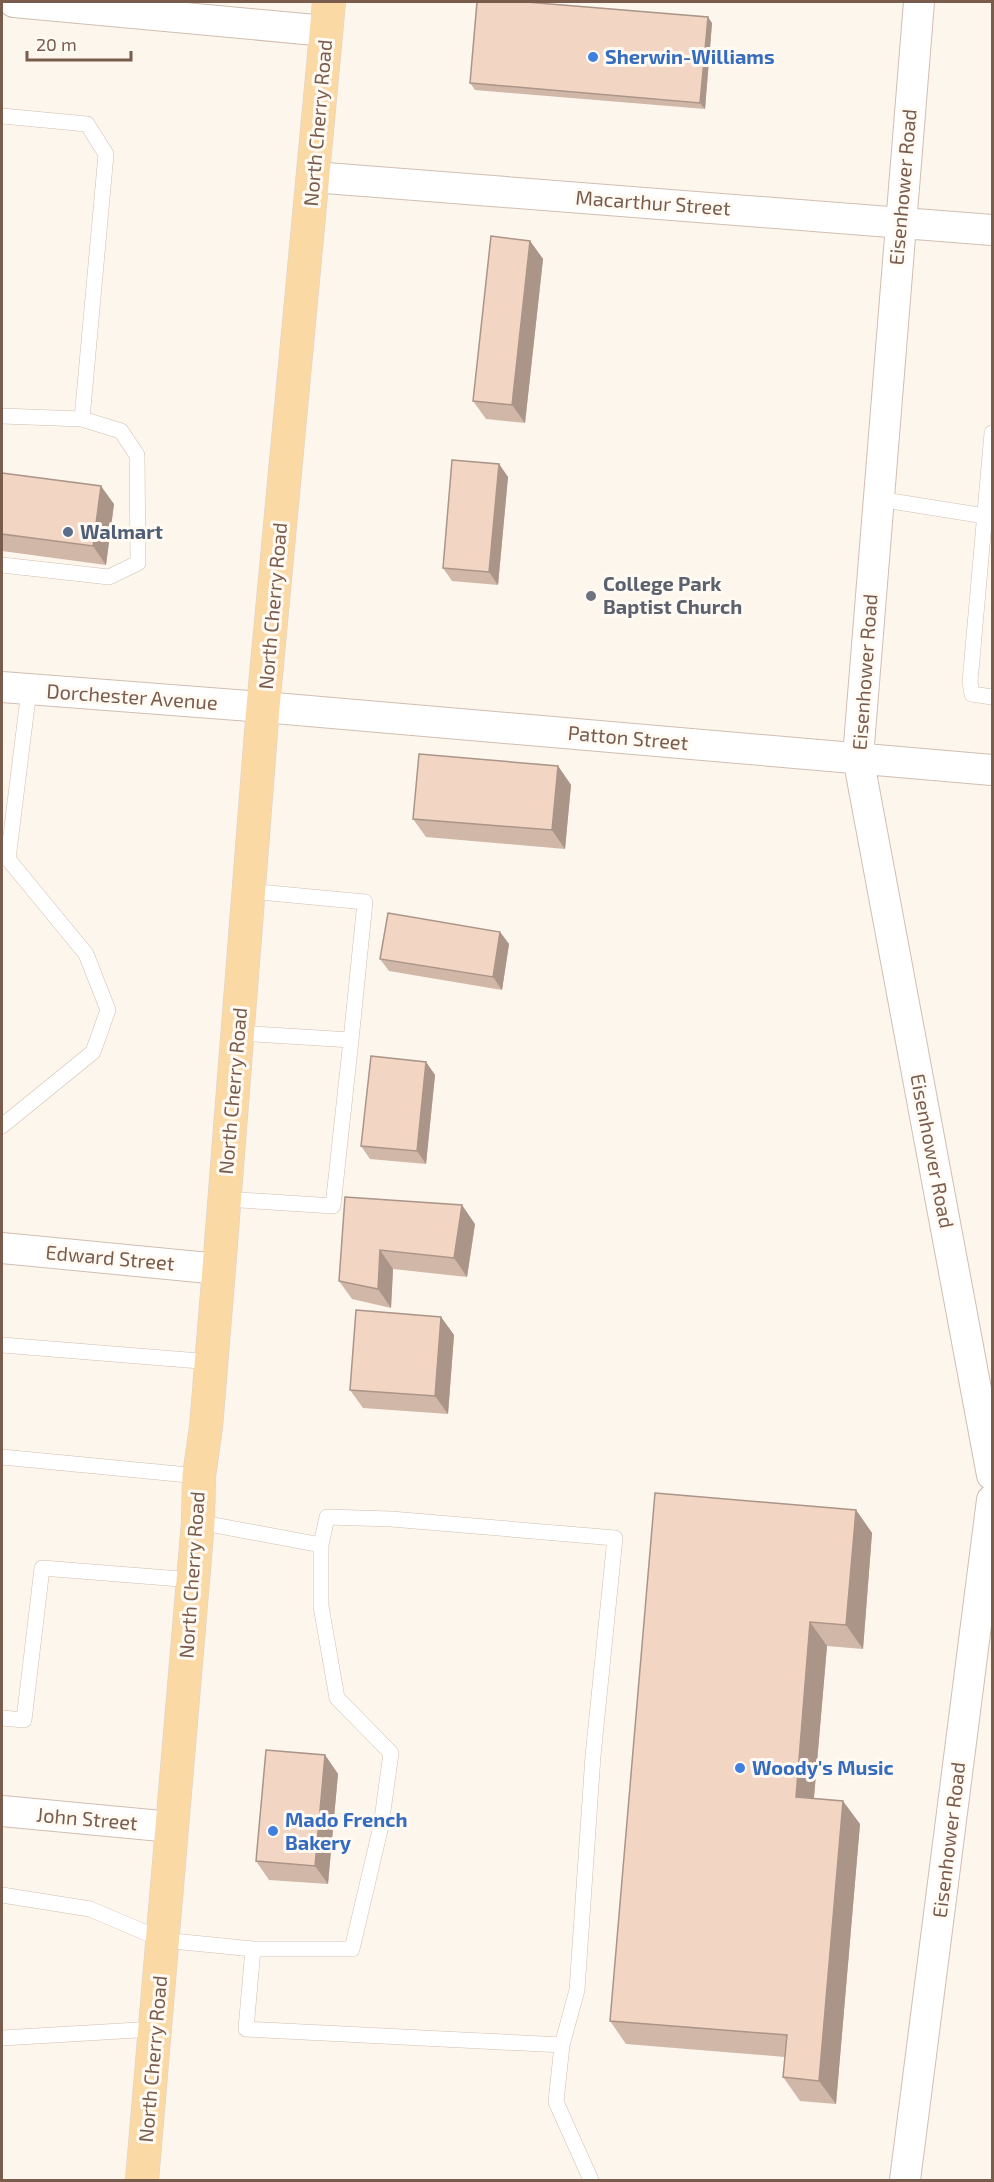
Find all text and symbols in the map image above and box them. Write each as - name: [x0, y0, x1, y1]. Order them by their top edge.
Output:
- scale bar: [27, 24, 130, 62]
- text: 20 m: [36, 33, 77, 55]
- street label: North Cherry Road: [298, 38, 336, 207]
- place label: Sherwin-Williams: [605, 44, 775, 68]
- marker: Sherwin-Williams: [586, 50, 600, 64]
- street label: Eisenhower Road: [883, 108, 921, 266]
- street label: Macarthur Street: [575, 185, 732, 219]
- place label: Walmart: [80, 519, 163, 543]
- street label: North Cherry Road: [253, 521, 291, 690]
- marker: Walmart: [61, 525, 75, 539]
- place label: College Park Baptist Church: [603, 571, 742, 618]
- marker: College Park Baptist Church: [584, 589, 598, 603]
- street label: Eisenhower Road: [847, 593, 881, 751]
- street label: Dorchester Avenue: [46, 678, 219, 714]
- street label: Patton Street: [567, 720, 690, 754]
- street label: North Cherry Road: [213, 1006, 251, 1175]
- street label: Eisenhower Road: [906, 1072, 960, 1230]
- street label: Edward Street: [45, 1239, 176, 1275]
- street label: North Cherry Road: [173, 1490, 209, 1659]
- place label: Woody's Music: [752, 1755, 894, 1780]
- marker: Woody's Music: [733, 1761, 747, 1775]
- street label: Eisenhower Road: [927, 1761, 969, 1919]
- street label: John Street: [36, 1802, 139, 1834]
- place label: Mado French Bakery: [285, 1807, 408, 1855]
- marker: Mado French Bakery: [266, 1824, 280, 1838]
- street label: North Cherry Road: [133, 1974, 171, 2143]

